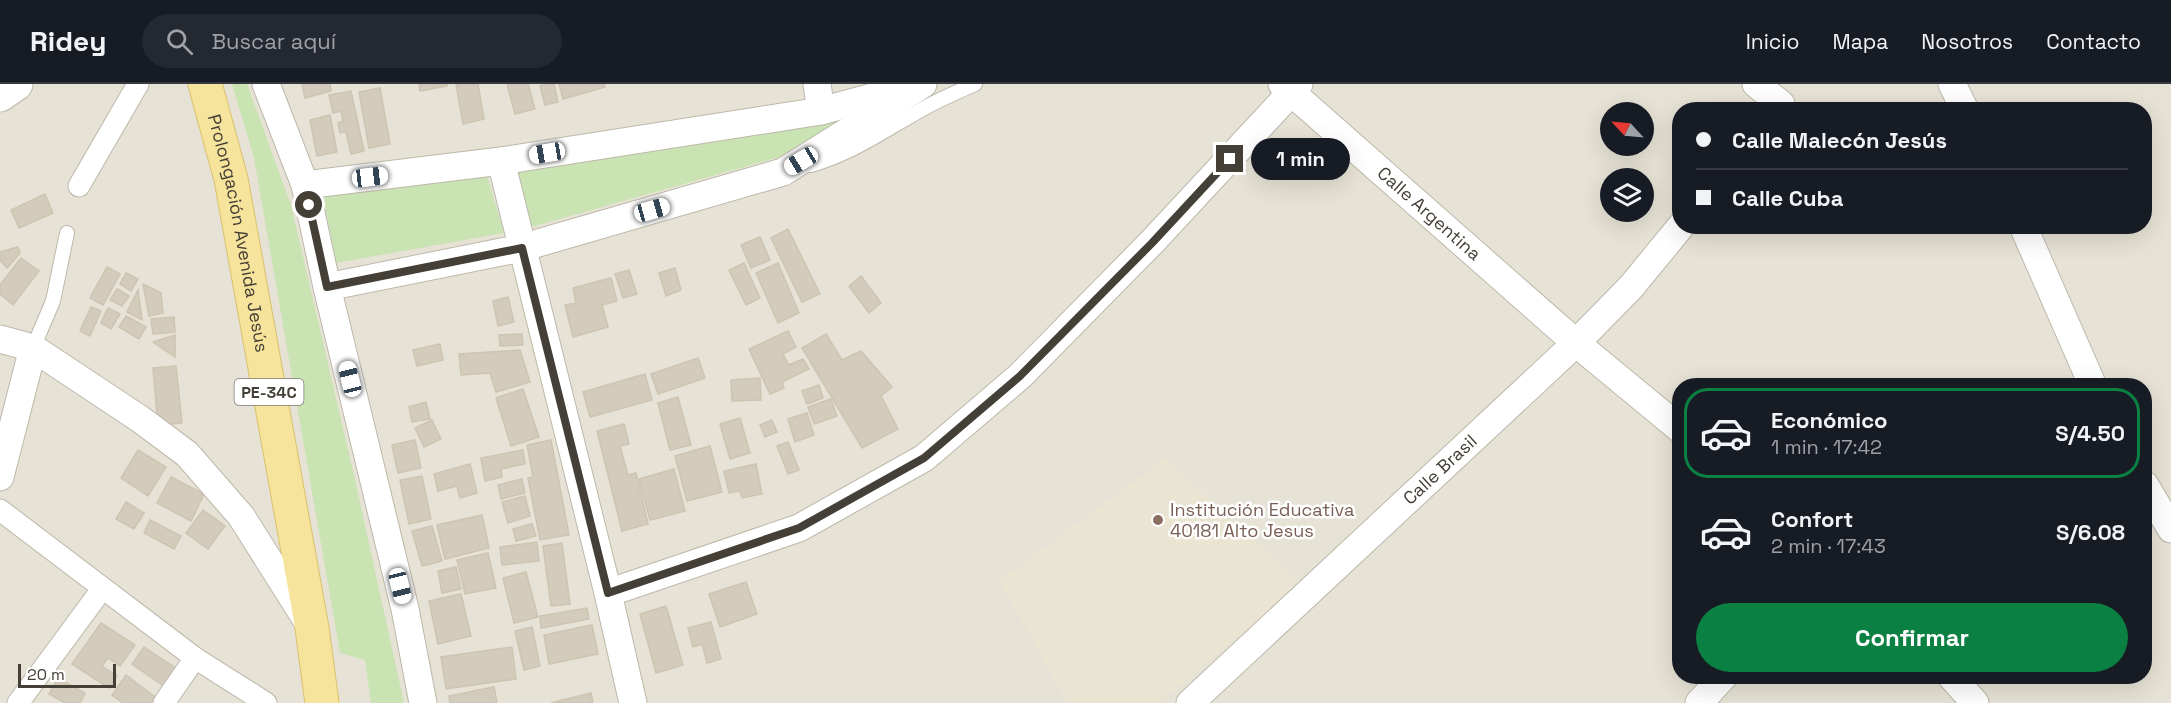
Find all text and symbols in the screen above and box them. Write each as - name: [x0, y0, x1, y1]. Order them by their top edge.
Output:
- search box: [142, 14, 562, 68]
- text: Ridey: [30, 23, 106, 59]
- icon: search: [163, 25, 196, 58]
- text: Buscar aquí: [211, 27, 336, 55]
- text: Inicio: [1746, 28, 1800, 55]
- text: Mapa: [1833, 28, 1888, 55]
- text: Nosotros: [1921, 28, 2013, 55]
- text: Contacto: [2046, 28, 2141, 55]
- north arrow: [1600, 102, 1654, 156]
- map controls: [1600, 102, 1654, 222]
- street label: Prolongación Avenida Jesús: [203, 111, 274, 354]
- text: Calle Malecón Jesús: [1732, 126, 1947, 154]
- callout: 1 min: [1251, 138, 1350, 180]
- car: [528, 141, 566, 165]
- car: [781, 144, 821, 178]
- route end: [1216, 145, 1243, 172]
- text: 1 min: [1276, 146, 1325, 172]
- street label: Calle Argentina: [1373, 161, 1486, 265]
- car: [351, 166, 389, 188]
- button: layers: [1600, 168, 1654, 222]
- text: Calle Cuba: [1732, 184, 1843, 212]
- route start: [295, 191, 322, 218]
- car: [632, 196, 672, 224]
- car: [337, 359, 363, 399]
- road number: PE-34C: [234, 379, 304, 405]
- icon: car: [1699, 406, 1753, 460]
- text: Económico: [1771, 406, 1888, 434]
- text: S/4.50: [2055, 419, 2125, 447]
- street label: Calle Brasil: [1398, 429, 1482, 510]
- text: 1 min · 17:42: [1771, 434, 1882, 460]
- place label: Institución Educativa 40181 Alto Jesus: [1170, 498, 1354, 542]
- icon: car: [1699, 505, 1753, 559]
- text: Confort: [1771, 505, 1853, 533]
- marker: Institución Educativa 40181 Alto Jesus: [1151, 513, 1165, 527]
- text: S/6.08: [2056, 518, 2125, 546]
- text: 2 min · 17:43: [1771, 533, 1886, 559]
- car: [387, 566, 413, 606]
- button: Confirmar: [1696, 603, 2128, 672]
- scale bar: [18, 661, 116, 688]
- text: 20 m: [27, 664, 65, 685]

